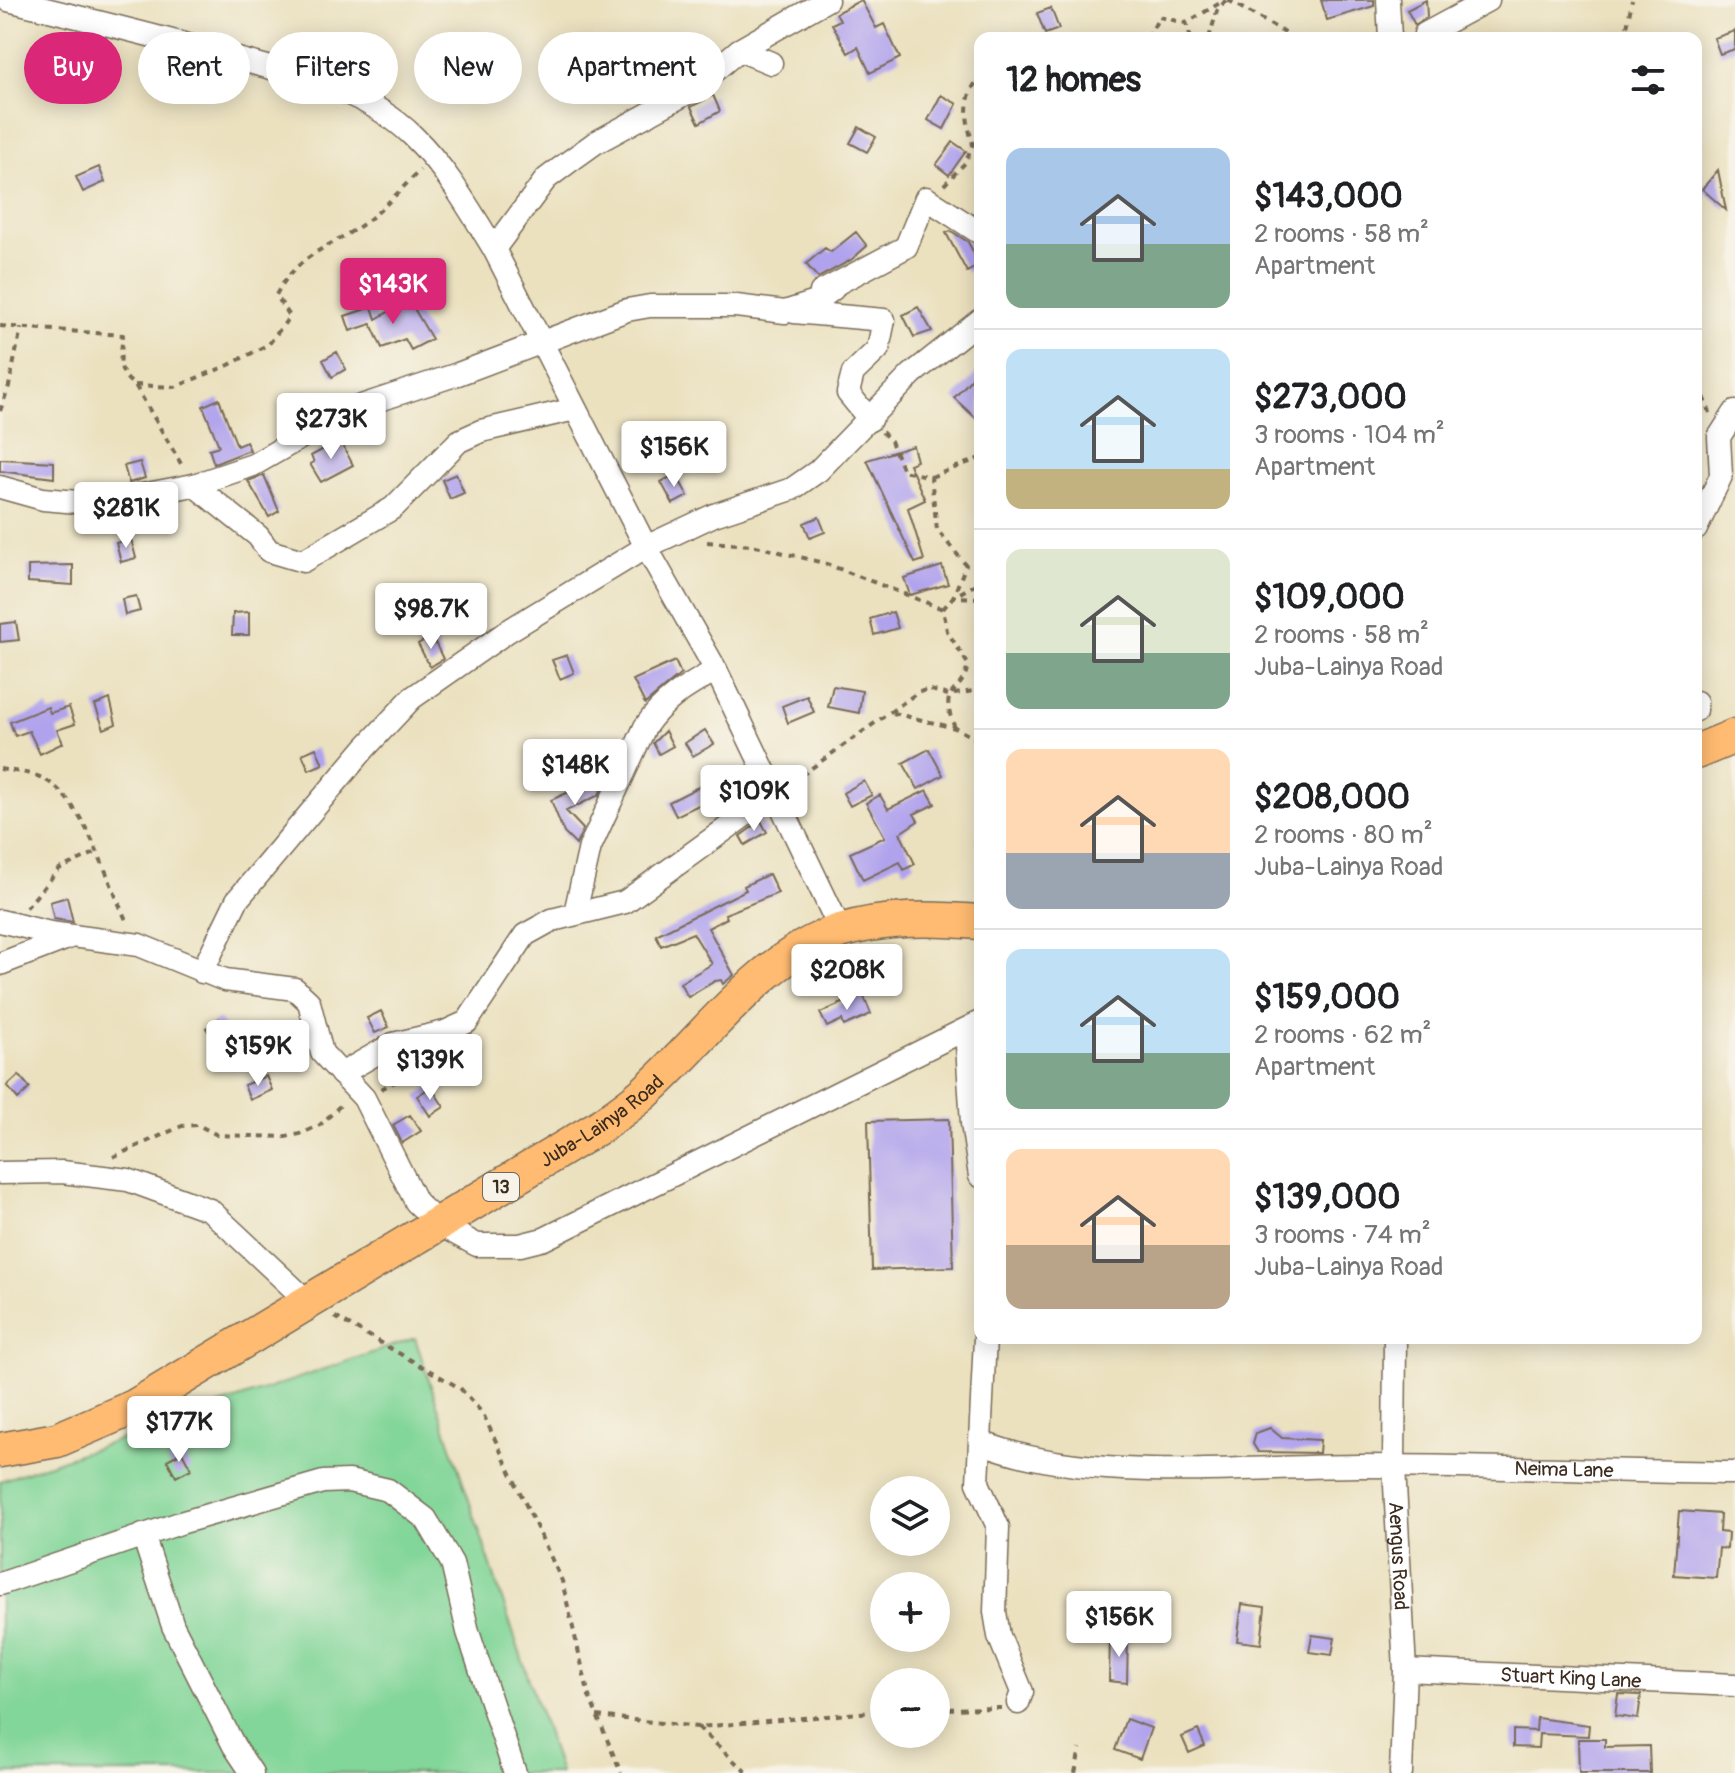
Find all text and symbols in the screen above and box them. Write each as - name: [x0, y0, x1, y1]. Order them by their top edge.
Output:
- chip: Buy: [24, 32, 122, 104]
- chip: Rent: [138, 32, 250, 104]
- chip: Filters: [266, 32, 398, 104]
- chip: New: [414, 32, 522, 104]
- chip: Apartment: [538, 32, 725, 104]
- icon: filters: [1626, 58, 1670, 102]
- text: 12 homes: [1006, 59, 1141, 102]
- text: $143,000: [1254, 175, 1403, 218]
- icon: home: [1070, 180, 1166, 276]
- text: 2 rooms · 58 m²: [1254, 218, 1429, 250]
- text: Apartment: [1254, 250, 1375, 282]
- pin: $143K: [337, 258, 449, 326]
- text: $143K: [358, 268, 428, 300]
- text: $273,000: [1254, 376, 1407, 419]
- icon: home: [1070, 381, 1166, 477]
- pin: $273K: [275, 393, 387, 461]
- text: $273K: [295, 403, 367, 435]
- text: 3 rooms · 104 m²: [1254, 419, 1445, 451]
- pin: $156K: [618, 421, 730, 489]
- text: $156K: [639, 431, 709, 463]
- text: Apartment: [1254, 451, 1375, 483]
- pin: $281K: [70, 482, 182, 550]
- text: $281K: [92, 492, 160, 524]
- text: $109,000: [1254, 576, 1405, 619]
- icon: home: [1070, 581, 1166, 677]
- pin: $98.7K: [366, 583, 496, 651]
- text: $98.7K: [393, 593, 469, 625]
- text: 2 rooms · 58 m²: [1254, 619, 1429, 651]
- text: Juba-Lainya Road: [1254, 651, 1443, 683]
- pin: $148K: [519, 739, 631, 807]
- text: $148K: [541, 749, 609, 781]
- pin: $109K: [698, 765, 810, 833]
- text: $109K: [718, 775, 790, 807]
- text: $208,000: [1254, 776, 1410, 819]
- icon: home: [1070, 781, 1166, 877]
- text: 2 rooms · 80 m²: [1254, 819, 1433, 851]
- text: Juba-Lainya Road: [1254, 851, 1443, 883]
- pin: $208K: [791, 944, 903, 1012]
- text: $208K: [809, 954, 885, 986]
- text: $159,000: [1254, 976, 1400, 1019]
- icon: home: [1070, 981, 1166, 1077]
- text: 2 rooms · 62 m²: [1254, 1019, 1431, 1051]
- pin: $159K: [202, 1020, 314, 1088]
- text: $159K: [224, 1030, 292, 1062]
- pin: $139K: [374, 1034, 486, 1102]
- text: $139K: [396, 1044, 464, 1076]
- text: Apartment: [1254, 1051, 1375, 1083]
- street label: Juba-Lainya Road: [535, 1069, 669, 1172]
- road number: 13: [483, 1173, 519, 1201]
- text: $139,000: [1254, 1176, 1401, 1219]
- icon: home: [1070, 1181, 1166, 1277]
- text: 3 rooms · 74 m²: [1254, 1219, 1431, 1251]
- text: Juba-Lainya Road: [1254, 1251, 1443, 1283]
- pin: $177K: [123, 1396, 235, 1464]
- text: $177K: [145, 1406, 213, 1438]
- street label: Neima Lane: [1514, 1455, 1614, 1483]
- map controls: [870, 1476, 950, 1748]
- button: layers: [870, 1476, 950, 1556]
- street label: Aengus Road: [1383, 1501, 1414, 1611]
- button: +: [870, 1572, 950, 1652]
- pin: $156K: [1063, 1591, 1175, 1659]
- text: $156K: [1084, 1601, 1154, 1633]
- street label: Stuart King Lane: [1500, 1662, 1642, 1693]
- button: −: [870, 1668, 950, 1748]

